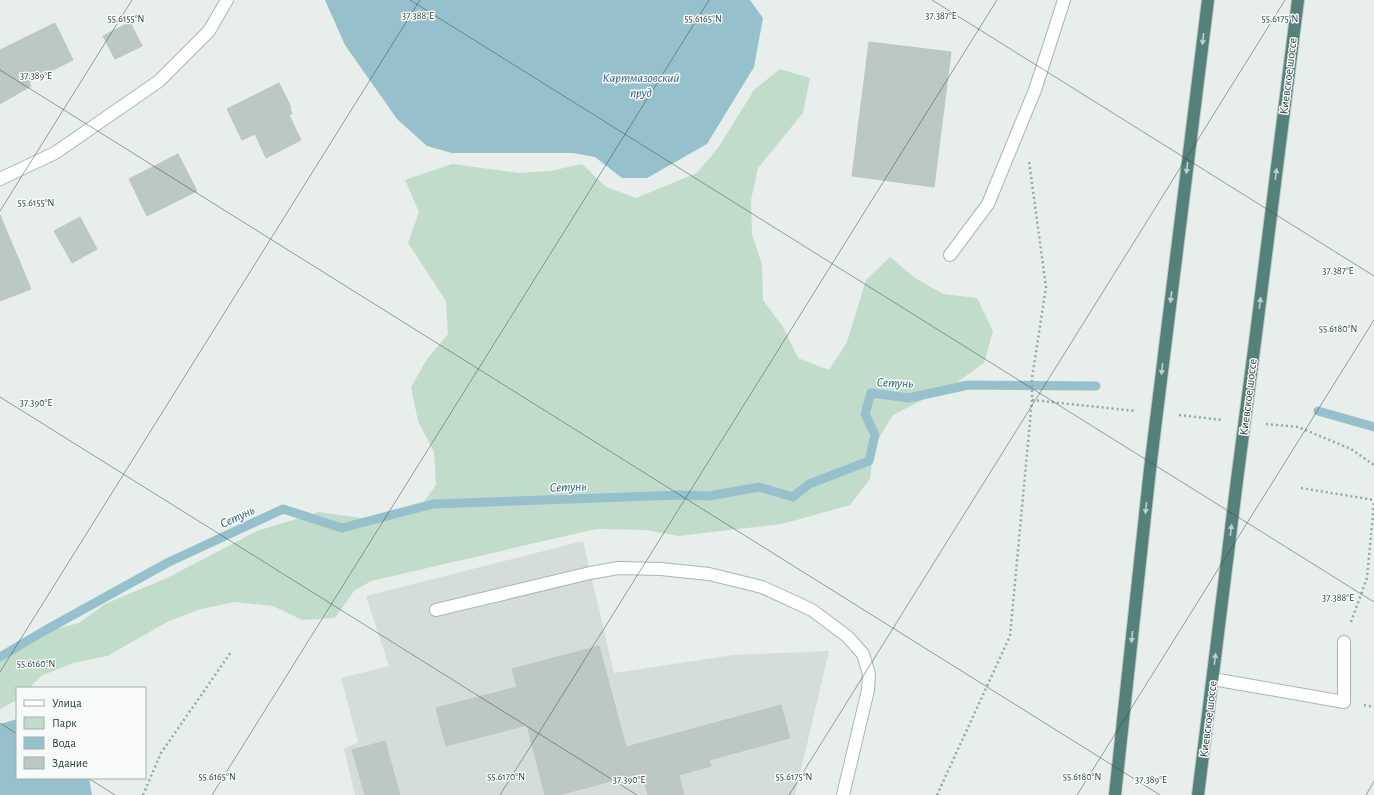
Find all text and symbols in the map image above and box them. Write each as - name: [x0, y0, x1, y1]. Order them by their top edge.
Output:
- text: 37.388°E: [402, 11, 434, 21]
- text: 37.387°E: [925, 11, 957, 21]
- text: 55.6155°N: [108, 14, 144, 24]
- text: 55.6165°N: [684, 14, 722, 24]
- text: 55.6175°N: [1262, 14, 1298, 24]
- one-way arrow: [1200, 33, 1206, 45]
- street label: Киевское шоссе: [1277, 37, 1299, 115]
- text: 37.389°E: [20, 71, 52, 81]
- water label: Картмазовский пруд: [603, 72, 680, 100]
- one-way arrow: [1184, 162, 1190, 174]
- one-way arrow: [1273, 168, 1279, 180]
- text: 55.6155°N: [18, 198, 54, 208]
- text: 37.387°E: [1322, 266, 1354, 276]
- one-way arrow: [1168, 291, 1174, 303]
- one-way arrow: [1257, 297, 1263, 309]
- text: 55.6180°N: [1319, 324, 1357, 334]
- street label: Киевское шоссе: [1237, 358, 1259, 436]
- one-way arrow: [1159, 363, 1165, 375]
- water label: Сетунь: [876, 376, 914, 391]
- text: 37.390°E: [20, 398, 52, 408]
- water label: Сетунь: [549, 480, 587, 495]
- one-way arrow: [1142, 502, 1149, 514]
- water label: Сетунь: [218, 504, 257, 531]
- one-way arrow: [1228, 524, 1234, 536]
- text: 37.388°E: [1322, 593, 1354, 603]
- one-way arrow: [1129, 631, 1135, 643]
- one-way arrow: [1212, 653, 1218, 665]
- text: 55.6160°N: [17, 659, 55, 669]
- street label: Киевское шоссе: [1197, 680, 1219, 758]
- legend: [16, 687, 146, 779]
- text: Улица: [52, 697, 82, 709]
- text: Парк: [52, 717, 77, 729]
- text: Вода: [52, 737, 76, 749]
- text: Здание: [52, 757, 88, 769]
- text: 55.6165°N: [198, 772, 236, 782]
- text: 55.6170°N: [487, 772, 525, 782]
- text: 55.6175°N: [776, 772, 812, 782]
- text: 55.6180°N: [1063, 772, 1101, 782]
- text: 37.390°E: [613, 775, 645, 785]
- text: 37.389°E: [1135, 775, 1167, 785]

